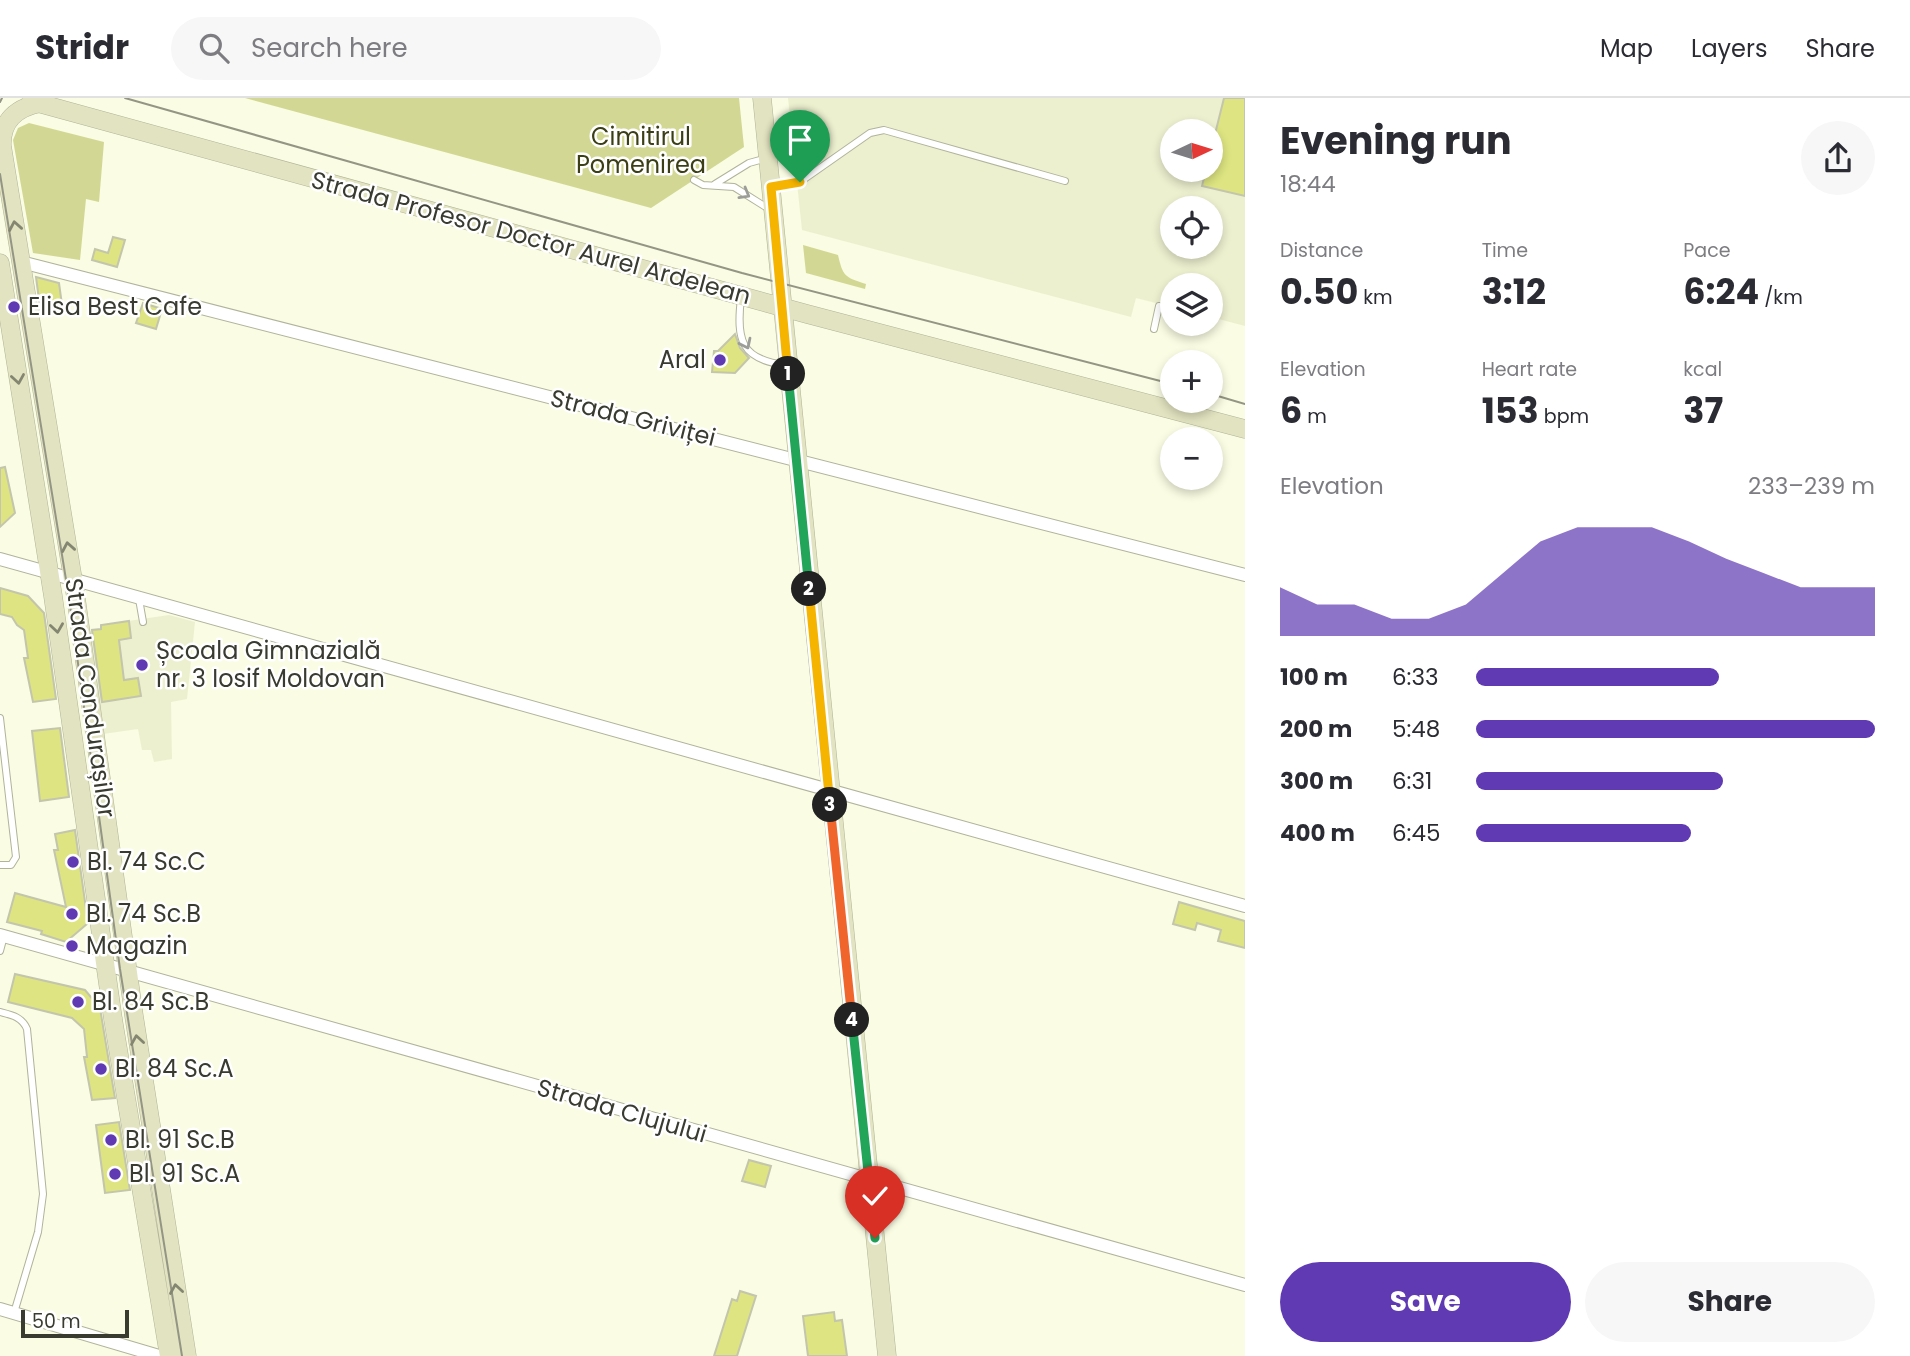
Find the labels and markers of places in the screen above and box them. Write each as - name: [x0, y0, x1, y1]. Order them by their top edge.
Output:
- pin: [770, 110, 830, 182]
- place label: Elisa Best Cafe: [28, 290, 202, 323]
- marker: Elisa Best Cafe: [6, 299, 22, 315]
- place label: Aral: [659, 343, 706, 376]
- marker: Aral: [712, 352, 728, 368]
- pin: 1: [770, 356, 806, 392]
- pin: 2: [792, 572, 826, 606]
- place label: Școala Gimnazială nr. 3 Iosif Moldovan: [156, 634, 385, 695]
- marker: Școala Gimnazială nr. 3 Iosif Moldovan: [134, 657, 150, 673]
- pin: 3: [812, 788, 848, 822]
- place label: Bl. 74 Sc.C: [87, 845, 206, 878]
- marker: Bl. 74 Sc.C: [65, 854, 81, 870]
- place label: Bl. 74 Sc.B: [86, 897, 201, 930]
- marker: Bl. 74 Sc.B: [64, 906, 80, 922]
- place label: Magazin: [86, 929, 188, 962]
- marker: Magazin: [64, 938, 80, 954]
- place label: Bl. 84 Sc.B: [92, 985, 209, 1018]
- marker: Bl. 84 Sc.B: [70, 994, 86, 1010]
- pin: 4: [834, 1002, 870, 1038]
- place label: Bl. 84 Sc.A: [115, 1052, 234, 1085]
- marker: Bl. 84 Sc.A: [93, 1061, 109, 1077]
- place label: Bl. 91 Sc.B: [125, 1123, 235, 1156]
- marker: Bl. 91 Sc.B: [103, 1132, 119, 1148]
- place label: Bl. 91 Sc.A: [129, 1157, 240, 1190]
- marker: Bl. 91 Sc.A: [107, 1166, 123, 1182]
- pin: [845, 1166, 905, 1238]

